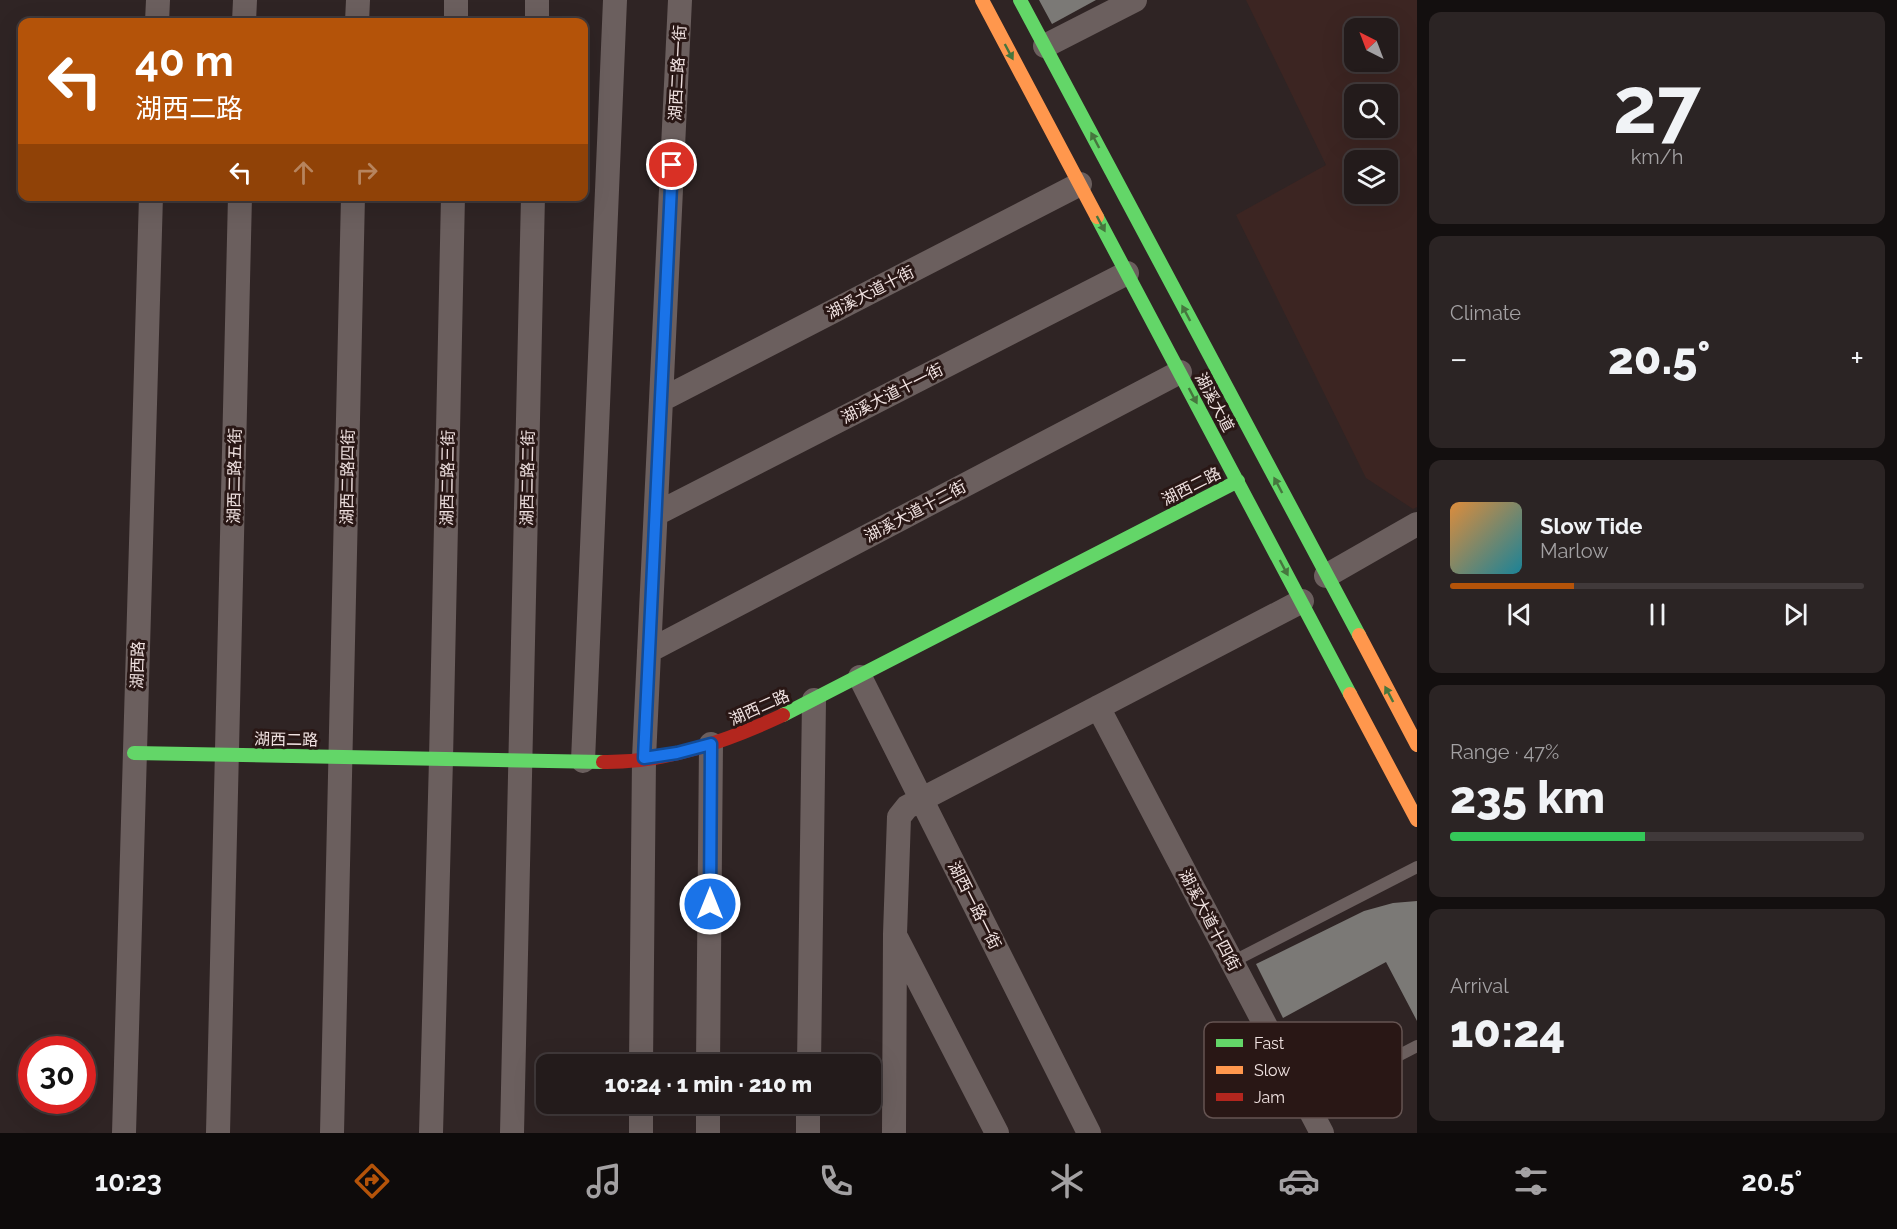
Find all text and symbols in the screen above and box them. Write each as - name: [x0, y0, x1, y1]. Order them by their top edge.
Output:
- north arrow: [1344, 18, 1398, 72]
- map controls: [1344, 18, 1398, 204]
- street label: 湖西二路一街: [665, 25, 689, 121]
- text: 40 m: [135, 37, 234, 86]
- icon: left: [36, 42, 114, 120]
- one-way arrow: [1004, 43, 1014, 60]
- text: 27: [1613, 60, 1701, 151]
- button: search: [1344, 84, 1398, 138]
- text: 湖西二路: [135, 93, 243, 124]
- one-way arrow: [1090, 132, 1100, 149]
- pin: [646, 139, 697, 190]
- text: km/h: [1631, 145, 1683, 169]
- icon: arrive: [655, 148, 688, 181]
- button: layers: [1344, 150, 1398, 204]
- icon: left: [224, 156, 257, 189]
- icon: ahead: [287, 156, 320, 189]
- icon: right: [350, 156, 383, 189]
- one-way arrow: [1096, 215, 1106, 232]
- street label: 湖溪大道十街: [823, 262, 917, 323]
- text: Climate: [1450, 301, 1521, 325]
- one-way arrow: [1181, 304, 1191, 321]
- text: 20.5°: [1608, 332, 1710, 385]
- text: −: [1450, 339, 1468, 378]
- text: +: [1850, 339, 1864, 378]
- street label: 湖溪大道十一街: [838, 360, 946, 427]
- street label: 湖溪大道: [1191, 370, 1238, 435]
- one-way arrow: [1188, 388, 1198, 405]
- street label: 湖西二路五街: [224, 428, 245, 524]
- street label: 湖西二路四街: [337, 429, 358, 525]
- street label: 湖西二路三街: [437, 430, 458, 526]
- street label: 湖西二路二街: [517, 430, 538, 526]
- street label: 湖西二路: [1158, 463, 1224, 509]
- one-way arrow: [1273, 476, 1283, 493]
- street label: 湖溪大道十二街: [861, 477, 969, 546]
- text: Slow Tide: [1540, 513, 1642, 539]
- text: Marlow: [1540, 539, 1609, 563]
- one-way arrow: [1279, 559, 1289, 577]
- icon: previous: [1503, 598, 1536, 631]
- icon: pause: [1641, 598, 1674, 631]
- icon: next: [1779, 598, 1812, 631]
- street label: 湖西路: [127, 641, 148, 689]
- one-way arrow: [1384, 685, 1394, 702]
- street label: 湖西二路: [726, 686, 792, 729]
- street label: 湖西二路: [254, 729, 318, 750]
- text: Range · 47%: [1450, 740, 1559, 764]
- text: 235 km: [1450, 771, 1605, 824]
- street label: 湖西一路一街: [944, 858, 1005, 952]
- street label: 湖溪大道十四街: [1175, 866, 1244, 974]
- position arrow: [678, 872, 742, 936]
- text: Arrival: [1450, 974, 1509, 998]
- text: 10:24: [1450, 1005, 1565, 1058]
- legend: [1204, 1022, 1402, 1118]
- text: Fast: [1254, 1034, 1285, 1053]
- speed limit sign: 30: [18, 1036, 96, 1114]
- text: Slow: [1254, 1061, 1290, 1080]
- text: 10:24 · 1 min · 210 m: [605, 1071, 812, 1097]
- text: Jam: [1254, 1088, 1285, 1107]
- icon: directions: [351, 1160, 393, 1202]
- icon: music: [583, 1160, 625, 1202]
- icon: phone: [815, 1160, 857, 1202]
- icon: climate: [1046, 1160, 1088, 1202]
- icon: car: [1278, 1160, 1320, 1202]
- icon: filters: [1510, 1160, 1552, 1202]
- text: 10:23: [95, 1166, 162, 1197]
- text: 20.5°: [1742, 1166, 1802, 1197]

